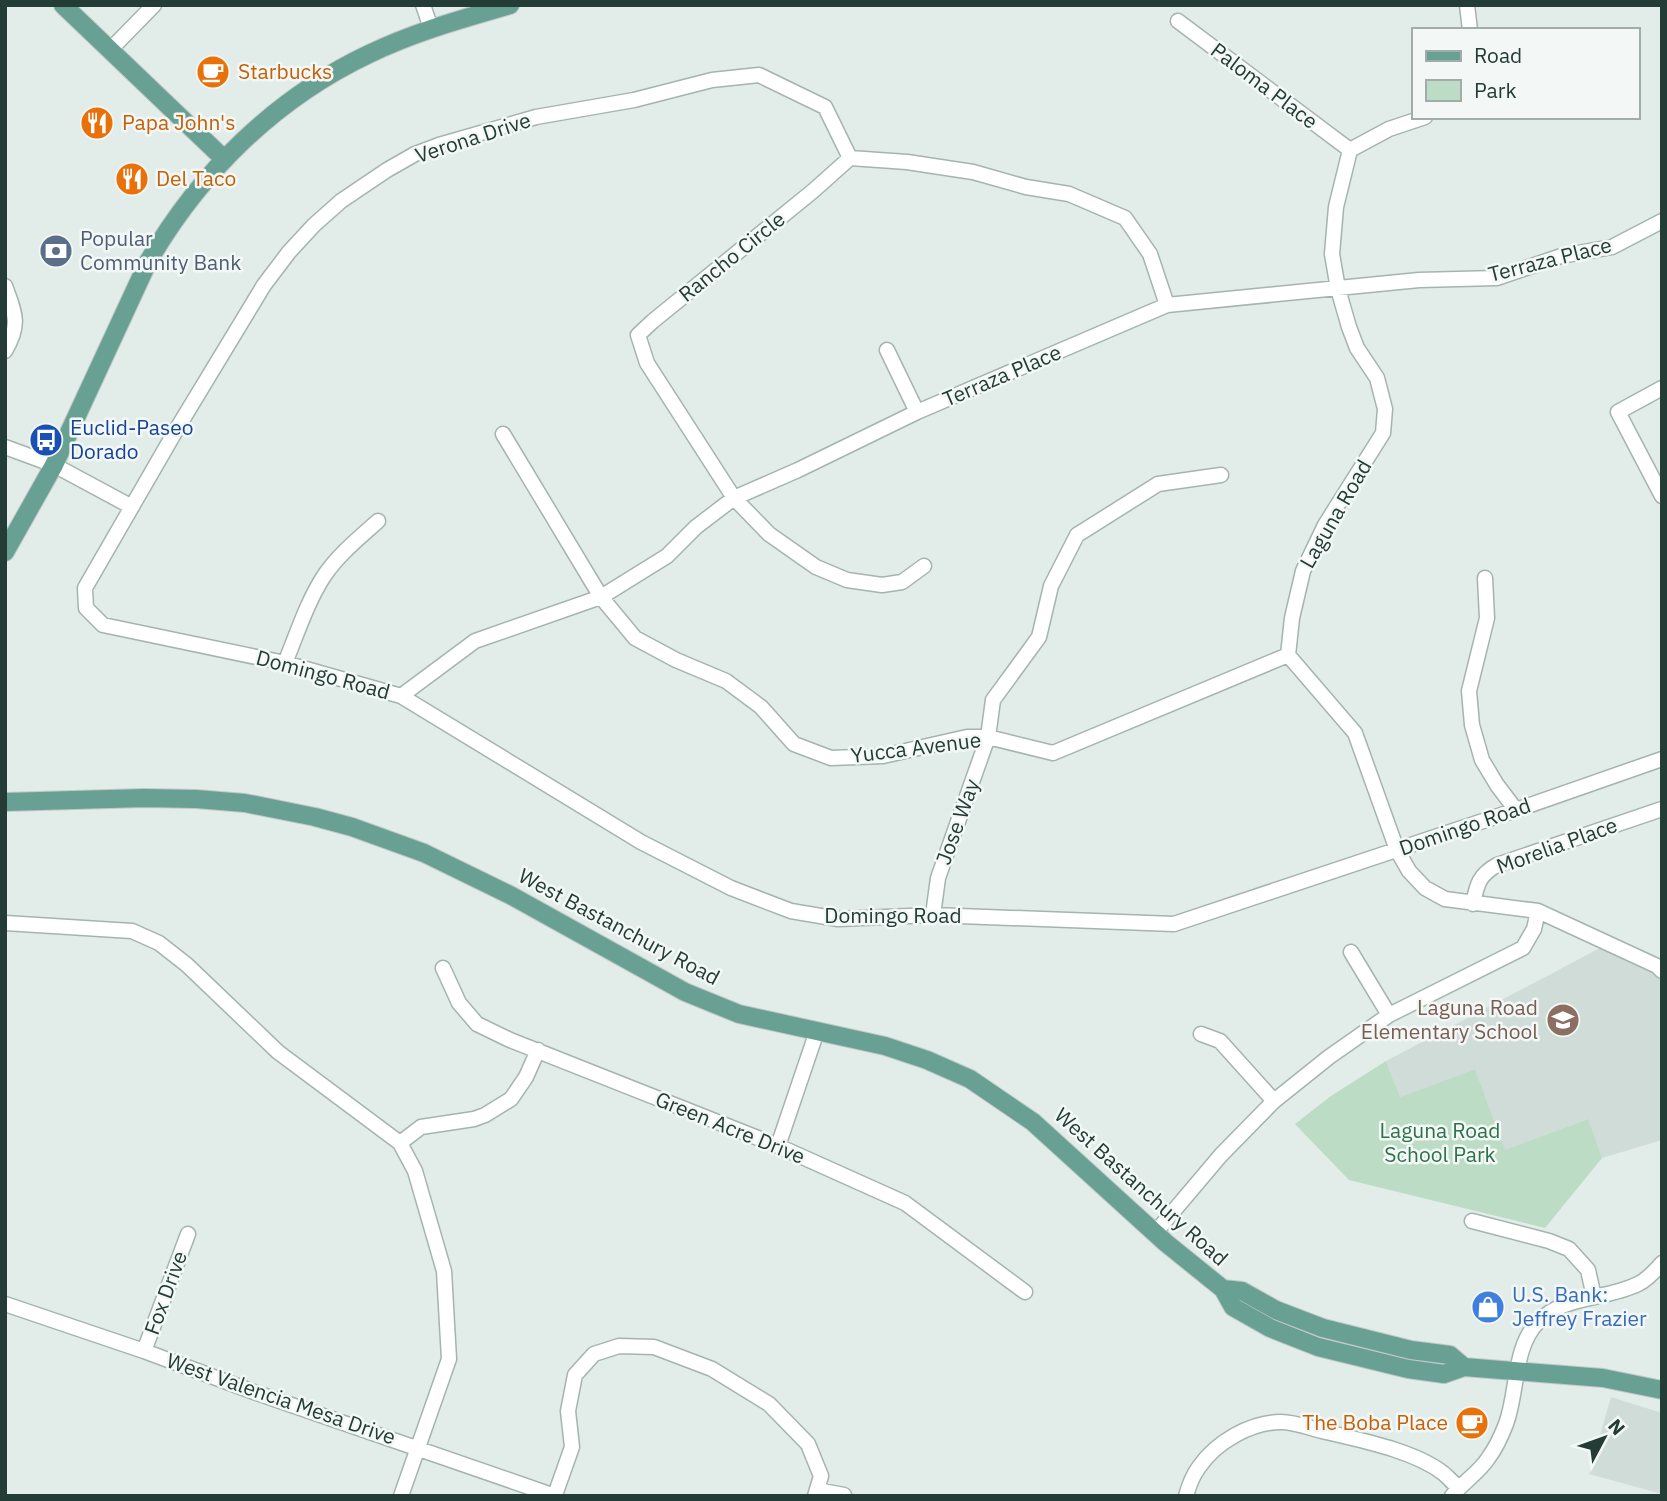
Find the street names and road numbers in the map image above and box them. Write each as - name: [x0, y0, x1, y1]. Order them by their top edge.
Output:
- street label: Paloma Place: [1205, 36, 1324, 135]
- street label: Verona Drive: [411, 105, 534, 169]
- street label: Rancho Circle: [672, 205, 790, 308]
- street label: Terraza Place: [1485, 230, 1614, 288]
- street label: Terraza Place: [938, 338, 1065, 413]
- street label: Laguna Road: [1293, 454, 1378, 573]
- street label: Domingo Road: [253, 643, 393, 705]
- street label: Yucca Avenue: [849, 725, 983, 769]
- street label: Jose Way: [929, 774, 986, 868]
- street label: Domingo Road: [1395, 790, 1534, 862]
- street label: Morelia Place: [1492, 810, 1621, 880]
- street label: West Bastanchury Road: [514, 861, 725, 991]
- street label: Domingo Road: [824, 901, 962, 929]
- street label: Green Acre Drive: [651, 1084, 809, 1170]
- street label: West Bastanchury Road: [1049, 1101, 1234, 1272]
- street label: Fox Drive: [137, 1247, 193, 1338]
- street label: West Valencia Mesa Drive: [163, 1346, 400, 1450]

